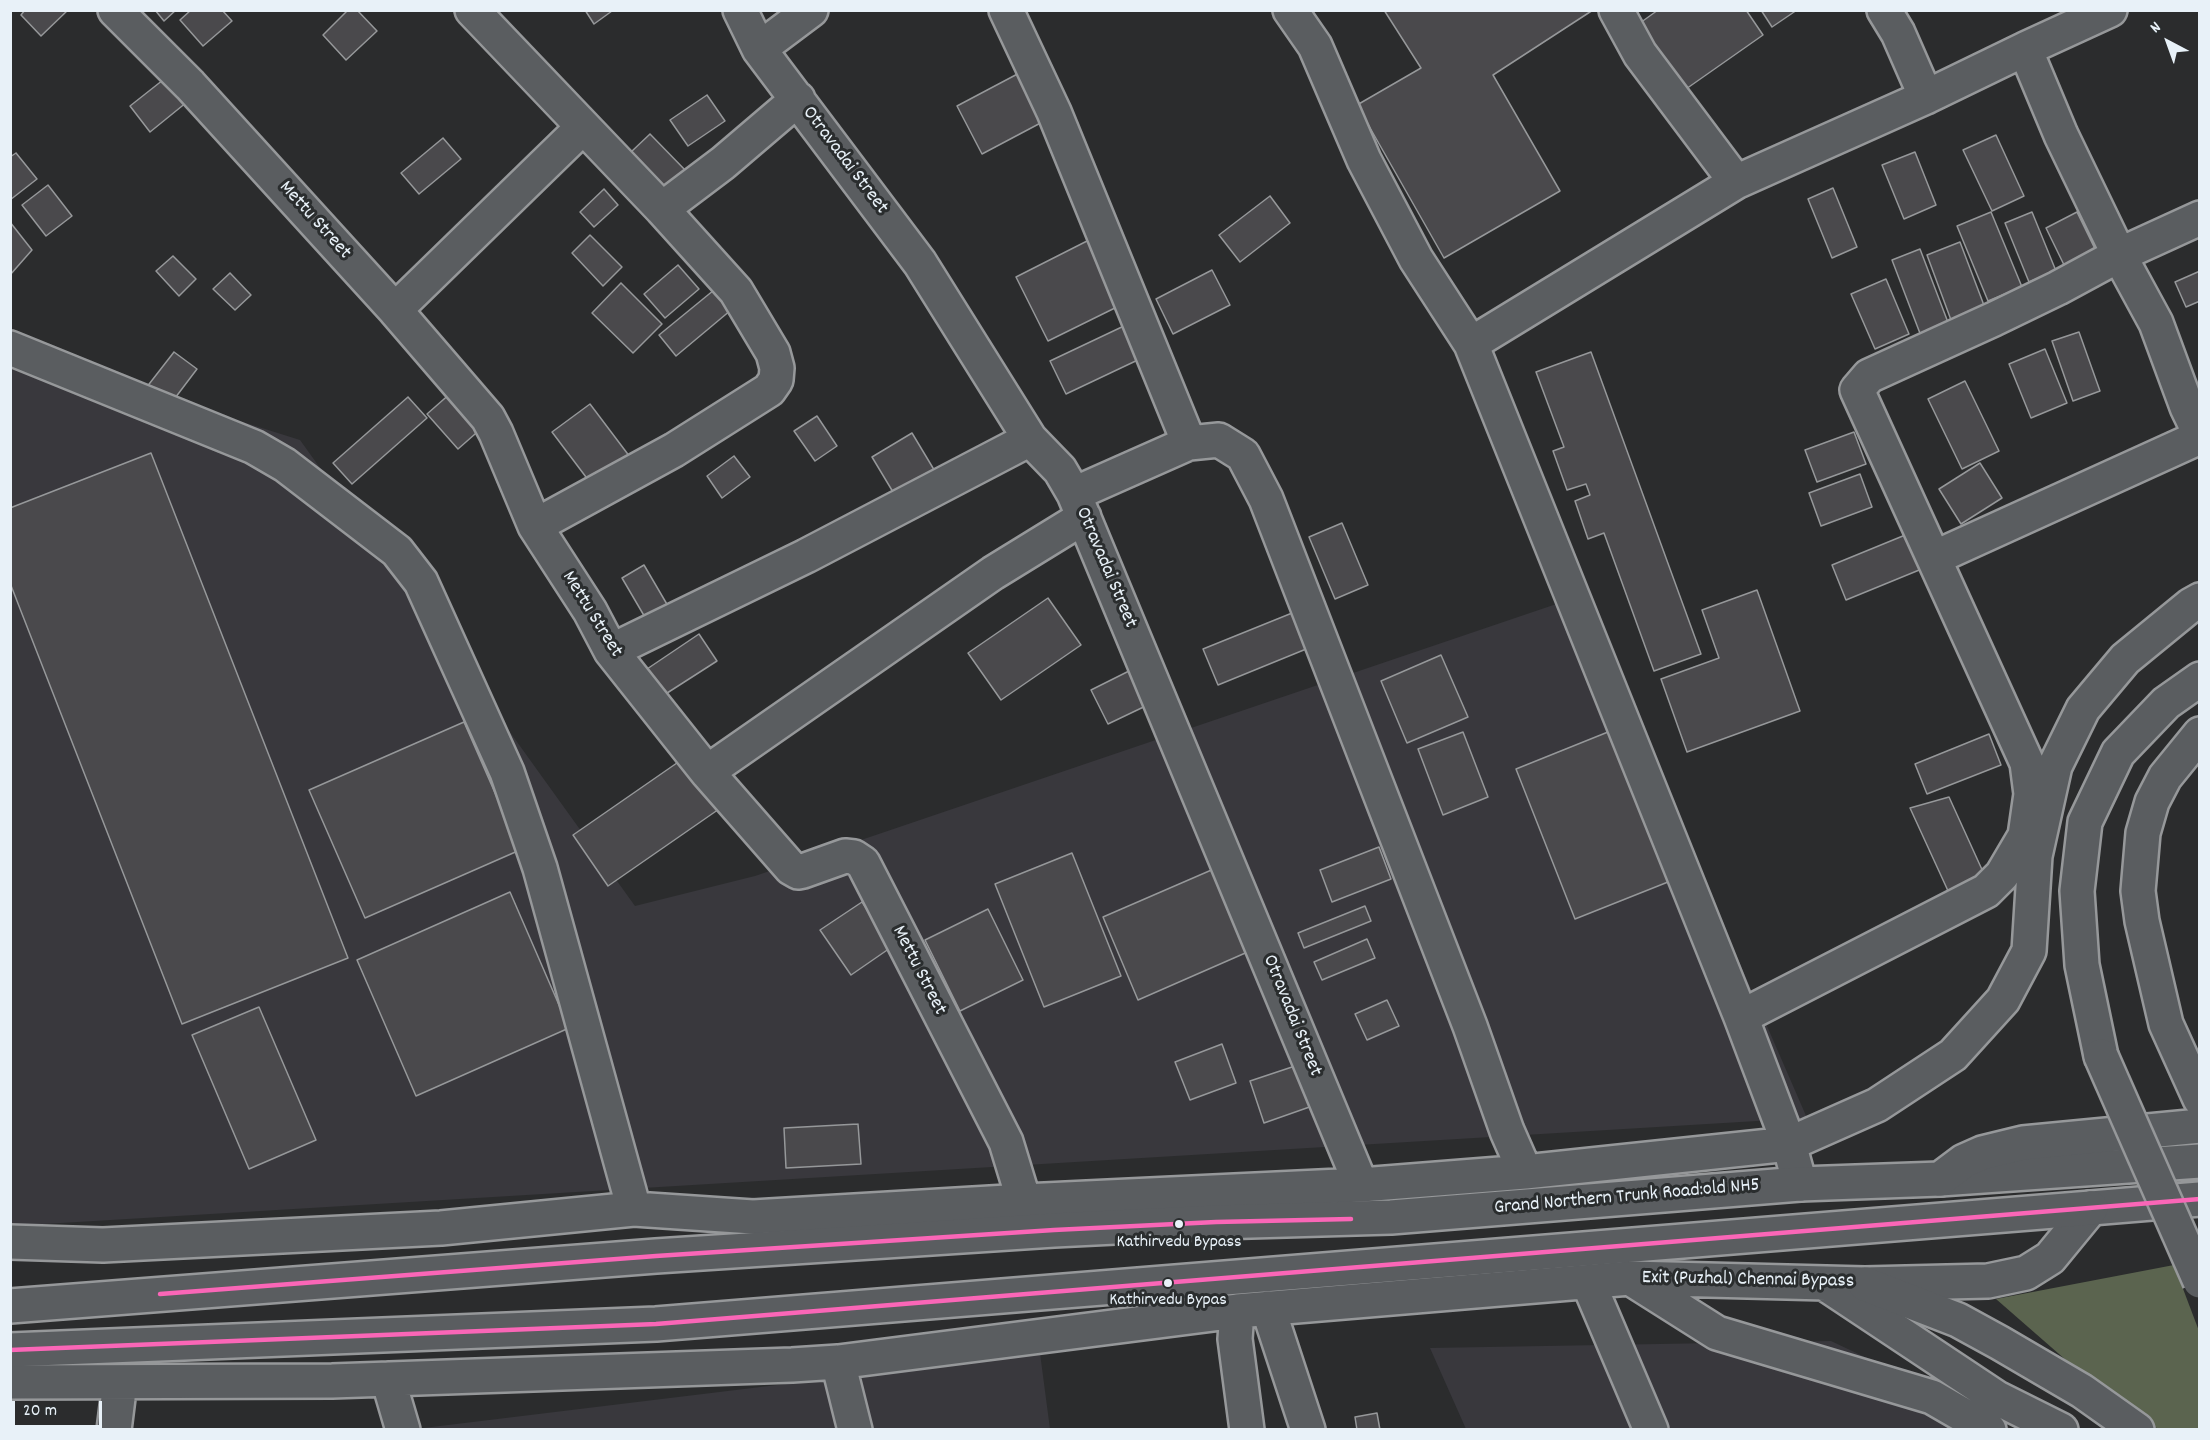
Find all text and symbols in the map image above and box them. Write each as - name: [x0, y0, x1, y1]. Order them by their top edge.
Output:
- north arrow: [2138, 12, 2198, 72]
- text: N: [2145, 17, 2166, 39]
- street label: Otravadai Street: [796, 102, 892, 220]
- street label: Mettu Street: [273, 177, 355, 265]
- street label: Otravadai Street: [1069, 504, 1141, 632]
- street label: Mettu Street: [555, 567, 627, 663]
- street label: Mettu Street: [885, 922, 951, 1020]
- street label: Otravadai Street: [1256, 952, 1326, 1080]
- street label: Grand Northern Trunk Road:old NH5: [1493, 1174, 1761, 1222]
- marker: Kathirvedu Bypass: [1173, 1218, 1185, 1230]
- place label: Kathirvedu Bypass: [1116, 1233, 1242, 1255]
- street label: Exit (Puzhal) Chennai Bypass: [1642, 1267, 1854, 1295]
- marker: Kathirvedu Bypas: [1162, 1277, 1174, 1289]
- place label: Kathirvedu Bypas: [1109, 1291, 1227, 1313]
- scale bar: [15, 1389, 105, 1427]
- text: 20 m: [23, 1399, 57, 1424]

